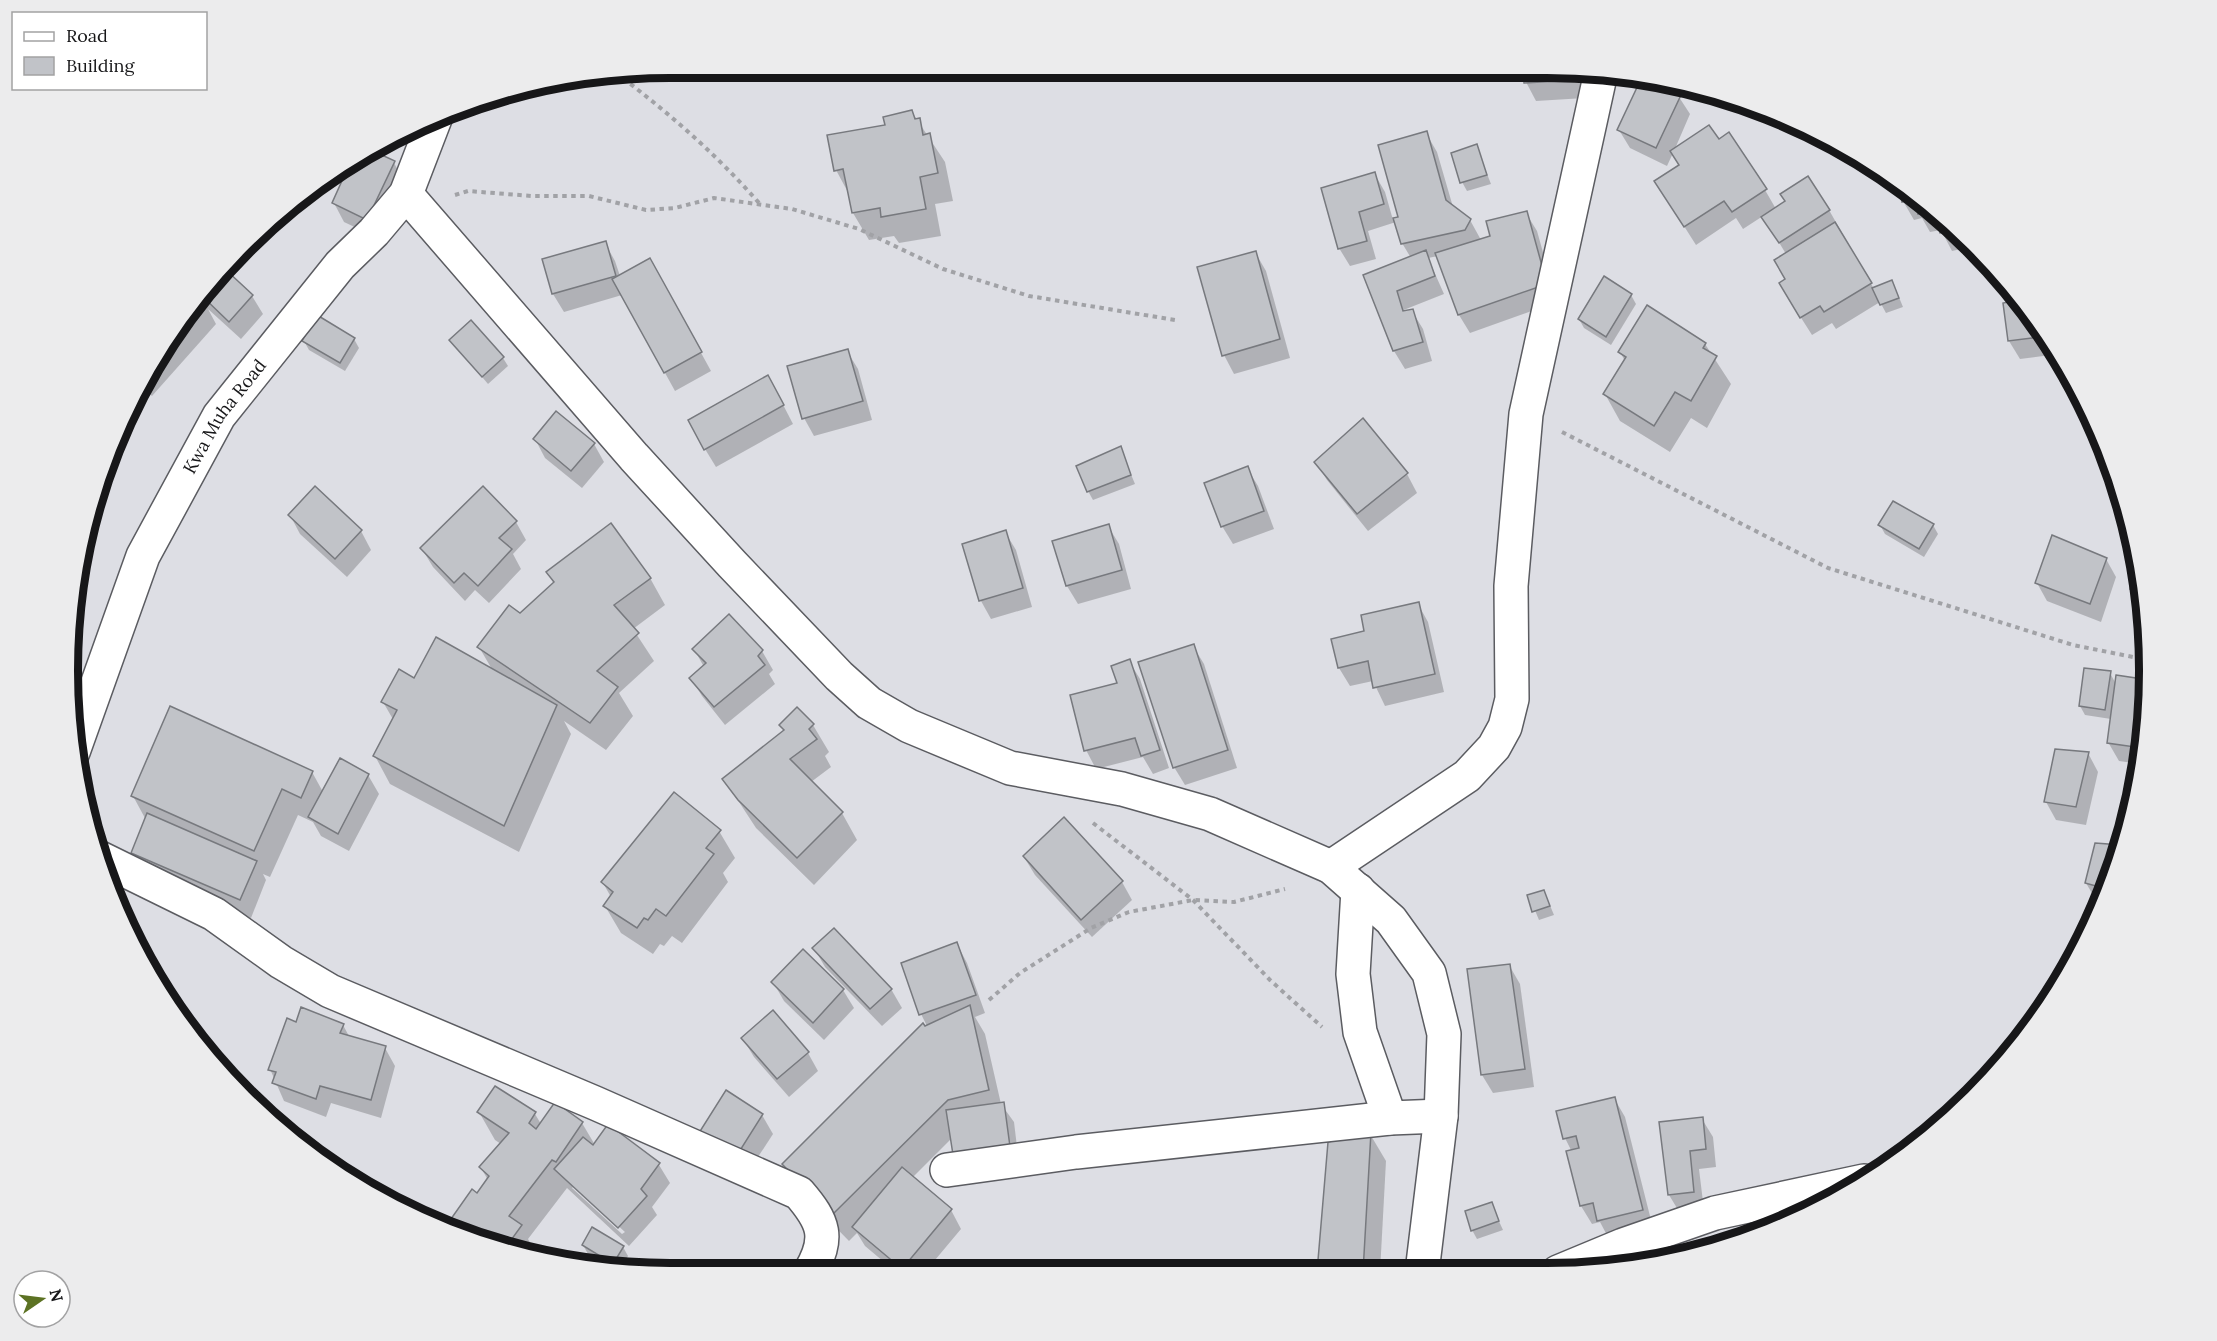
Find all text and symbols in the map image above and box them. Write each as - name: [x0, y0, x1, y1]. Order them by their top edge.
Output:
- legend: [12, 12, 207, 90]
- text: Road: [66, 24, 108, 47]
- text: Building: [66, 54, 136, 77]
- street label: Kwa Muha Road: [178, 354, 271, 478]
- north arrow: [12, 1269, 72, 1329]
- text: N: [45, 1287, 68, 1304]

